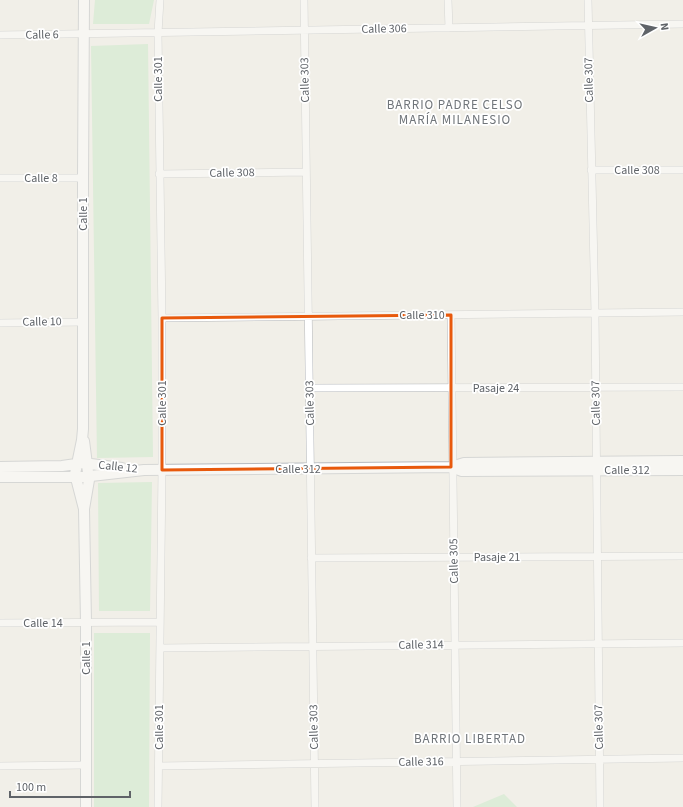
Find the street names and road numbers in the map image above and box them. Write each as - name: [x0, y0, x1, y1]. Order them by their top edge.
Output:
- street label: Calle 306: [361, 20, 407, 38]
- street label: Calle 6: [25, 26, 59, 44]
- street label: Calle 301: [150, 56, 167, 102]
- street label: Calle 303: [296, 57, 314, 103]
- street label: Calle 307: [580, 57, 598, 103]
- street label: Calle 308: [614, 162, 660, 179]
- street label: Calle 308: [209, 164, 255, 182]
- street label: Calle 8: [24, 170, 58, 187]
- street label: Calle 1: [75, 197, 92, 231]
- street label: Calle 310: [399, 307, 445, 324]
- street label: Calle 10: [22, 313, 62, 331]
- street label: Calle 301: [154, 380, 171, 426]
- street label: Calle 303: [301, 380, 319, 426]
- street label: Pasaje 24: [473, 380, 519, 397]
- street label: Calle 307: [587, 380, 605, 426]
- street label: Calle 12: [98, 456, 138, 478]
- street label: Calle 312: [275, 461, 321, 478]
- street label: Calle 312: [604, 462, 650, 479]
- street label: Calle 305: [445, 538, 463, 584]
- street label: Pasaje 21: [474, 549, 520, 566]
- street label: Calle 14: [23, 615, 63, 632]
- street label: Calle 314: [398, 636, 444, 654]
- street label: Calle 1: [78, 641, 95, 675]
- street label: Calle 301: [151, 704, 168, 750]
- street label: Calle 303: [305, 704, 323, 750]
- street label: Calle 307: [590, 704, 608, 750]
- street label: Calle 316: [398, 753, 444, 771]

